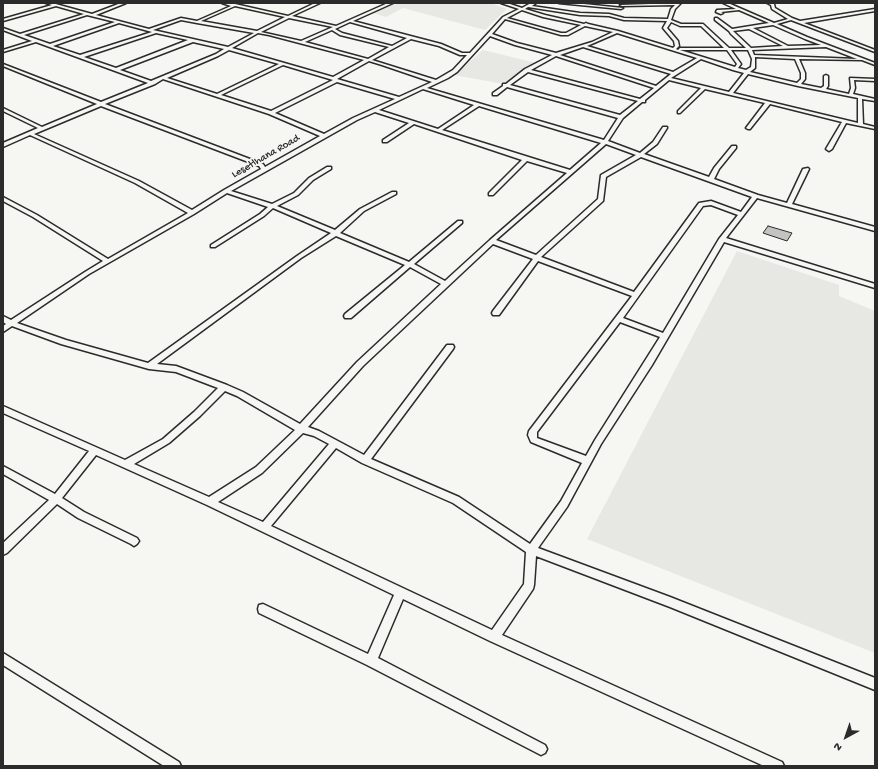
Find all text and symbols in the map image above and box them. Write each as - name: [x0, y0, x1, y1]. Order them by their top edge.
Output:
- street label: Lesetlhana Road: [230, 132, 302, 182]
- north arrow: [826, 717, 866, 757]
- text: N: [832, 739, 845, 753]

